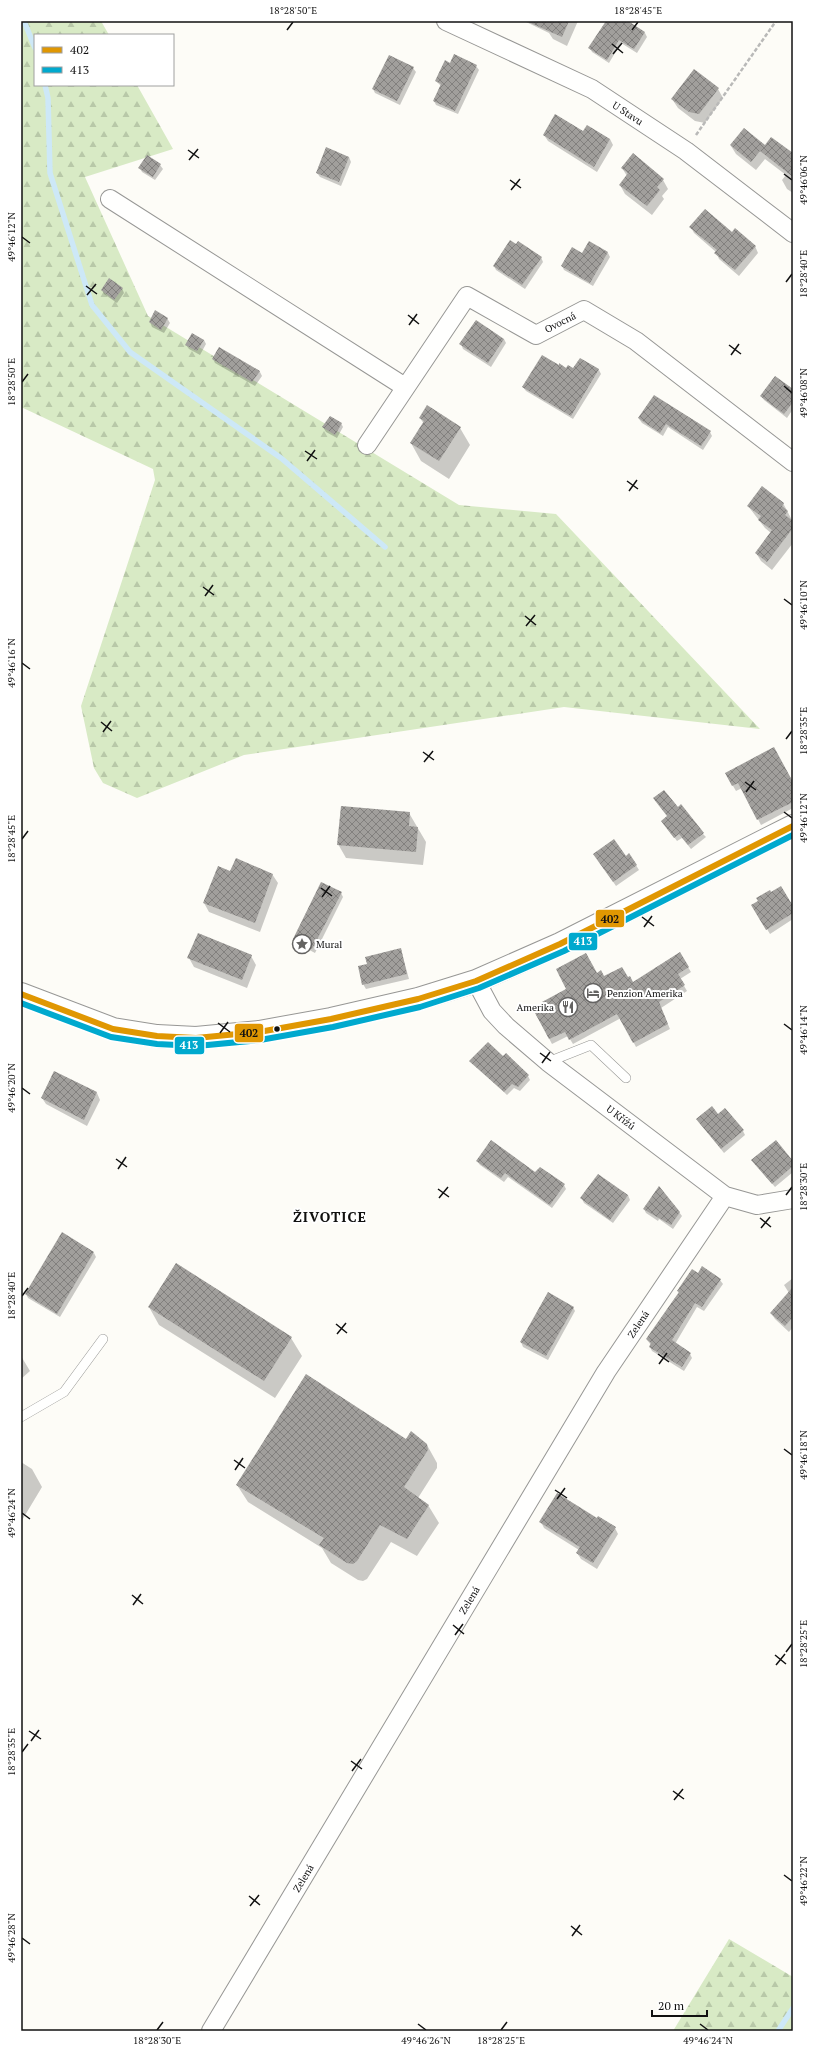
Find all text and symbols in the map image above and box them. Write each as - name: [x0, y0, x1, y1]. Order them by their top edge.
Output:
- text: 18°28'50"E: [269, 4, 317, 17]
- text: 18°28'45"E: [614, 4, 662, 17]
- legend: [34, 34, 174, 86]
- text: 402: [70, 42, 89, 57]
- text: 413: [70, 62, 89, 77]
- street label: U Stavu: [610, 99, 646, 128]
- text: 49°46'06"N: [797, 155, 810, 205]
- text: 49°46'12"N: [5, 212, 18, 262]
- text: 18°28'40"E: [797, 250, 810, 298]
- street label: Ovocná: [542, 309, 578, 336]
- text: 18°28'50"E: [5, 358, 18, 406]
- text: 49°46'08"N: [797, 368, 810, 418]
- text: 49°46'10"N: [797, 580, 810, 630]
- text: 49°46'16"N: [5, 638, 18, 688]
- text: 18°28'35"E: [797, 707, 810, 755]
- text: 49°46'12"N: [797, 793, 810, 843]
- text: 18°28'45"E: [5, 815, 18, 863]
- line badge: 402: [595, 909, 625, 928]
- text: 402: [601, 912, 619, 926]
- line badge: 413: [568, 932, 598, 951]
- place icon: Mural: [291, 933, 313, 955]
- text: 413: [574, 934, 592, 948]
- place label: Mural: [316, 938, 342, 951]
- hotel icon: Penzion Amerika: [582, 982, 604, 1004]
- place label: Penzion Amerika: [607, 987, 683, 1000]
- restaurant icon: Amerika: [557, 996, 579, 1018]
- place label: Amerika: [516, 1001, 554, 1014]
- text: 49°46'14"N: [797, 1005, 810, 1055]
- line badge: 402: [234, 1023, 264, 1043]
- unlabelled marker: [272, 1024, 282, 1034]
- text: 402: [240, 1026, 258, 1040]
- line badge: 413: [174, 1036, 205, 1055]
- text: 413: [180, 1038, 198, 1052]
- text: 49°46'20"N: [5, 1063, 18, 1113]
- street label: U Křížů: [604, 1102, 638, 1133]
- text: 18°28'30"E: [797, 1163, 810, 1211]
- district label: ŽIVOTICE: [293, 1207, 367, 1226]
- text: 18°28'40"E: [5, 1272, 18, 1320]
- street label: Zelená: [625, 1308, 652, 1340]
- text: 49°46'18"N: [797, 1430, 810, 1480]
- text: 49°46'24"N: [5, 1488, 18, 1538]
- street label: Zelená: [456, 1584, 483, 1616]
- text: 18°28'25"E: [797, 1620, 810, 1668]
- text: 18°28'35"E: [5, 1728, 18, 1776]
- text: 49°46'22"N: [797, 1856, 810, 1906]
- street label: Zelená: [290, 1862, 317, 1894]
- text: 49°46'28"N: [5, 1913, 18, 1963]
- scale bar: [652, 1992, 707, 2018]
- text: 20 m: [658, 1998, 685, 2013]
- text: 18°28'30"E: [133, 2034, 181, 2047]
- text: 49°46'26"N: [401, 2034, 451, 2047]
- text: 18°28'25"E: [477, 2034, 525, 2047]
- text: 49°46'24"N: [683, 2034, 733, 2047]

